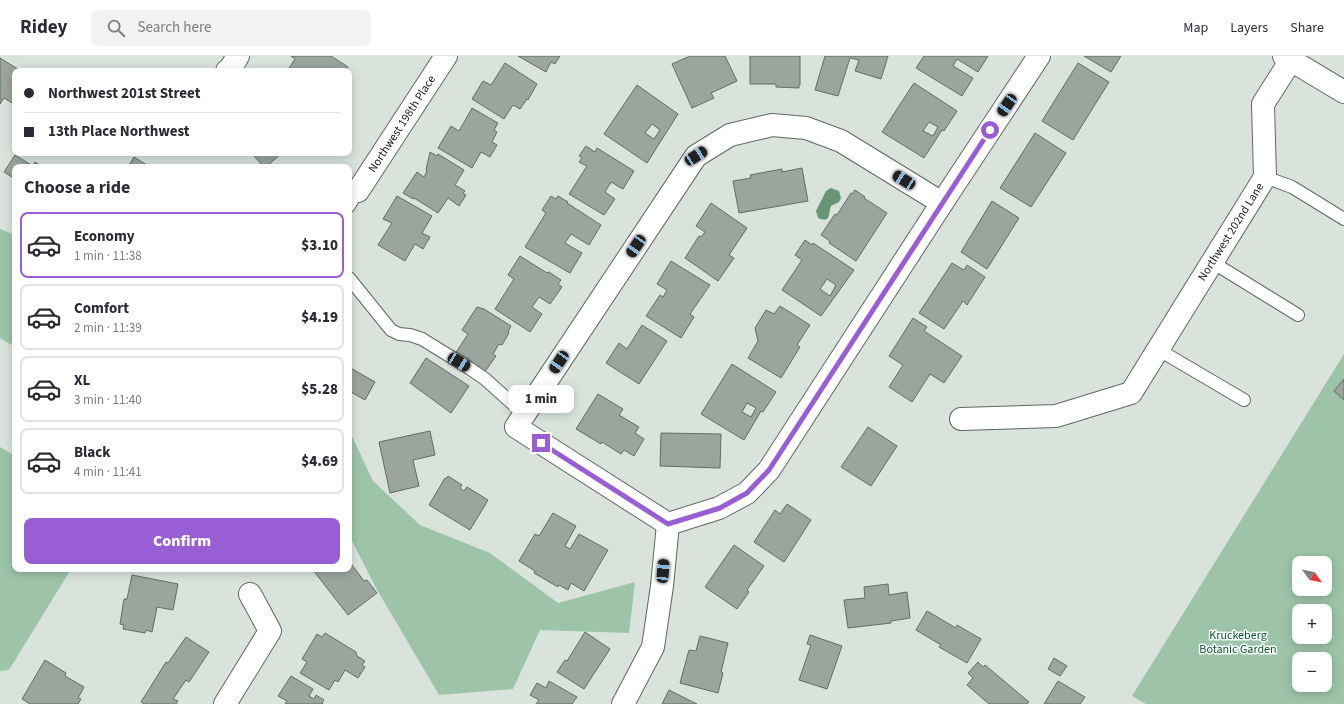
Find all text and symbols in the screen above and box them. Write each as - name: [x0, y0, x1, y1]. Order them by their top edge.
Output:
- search box: [91, 10, 371, 46]
- text: Ridey: [20, 14, 67, 41]
- icon: search: [105, 17, 127, 39]
- text: Search here: [137, 17, 211, 38]
- text: Map: [1183, 18, 1208, 38]
- text: Layers: [1230, 18, 1268, 38]
- text: Share: [1290, 18, 1324, 38]
- street label: Northwest 198th Place: [364, 72, 440, 176]
- text: Northwest 201st Street: [48, 83, 200, 104]
- car: [995, 92, 1019, 118]
- text: 13th Place Northwest: [48, 121, 190, 142]
- route start: [981, 121, 999, 139]
- car: [683, 144, 709, 168]
- car: [891, 169, 917, 191]
- text: Choose a ride: [24, 175, 130, 200]
- street label: Northwest 202nd Lane: [1194, 180, 1268, 284]
- text: Economy: [74, 226, 135, 247]
- icon: car: [26, 227, 62, 263]
- car: [624, 233, 648, 259]
- text: $3.10: [301, 235, 338, 256]
- text: 1 min · 11:38: [74, 247, 142, 265]
- text: Comfort: [74, 298, 129, 319]
- icon: car: [26, 299, 62, 335]
- text: $4.19: [301, 307, 338, 328]
- text: 2 min · 11:39: [74, 319, 142, 337]
- car: [547, 349, 571, 375]
- car: [446, 351, 472, 373]
- text: XL: [74, 370, 90, 391]
- icon: car: [26, 371, 62, 407]
- text: $5.28: [301, 379, 338, 400]
- callout: 1 min: [508, 385, 574, 413]
- text: 1 min: [525, 390, 557, 408]
- text: 3 min · 11:40: [74, 391, 142, 409]
- route end: [532, 434, 550, 452]
- text: Black: [74, 442, 111, 463]
- icon: car: [26, 443, 62, 479]
- text: $4.69: [301, 451, 338, 472]
- text: 4 min · 11:41: [74, 463, 142, 481]
- button: Confirm: [24, 518, 340, 564]
- north arrow: [1292, 556, 1332, 596]
- map controls: [1292, 556, 1332, 692]
- car: [656, 559, 670, 583]
- button: +: [1292, 604, 1332, 644]
- park label: Kruckeberg Botanic Garden: [1199, 627, 1277, 658]
- button: −: [1292, 652, 1332, 692]

